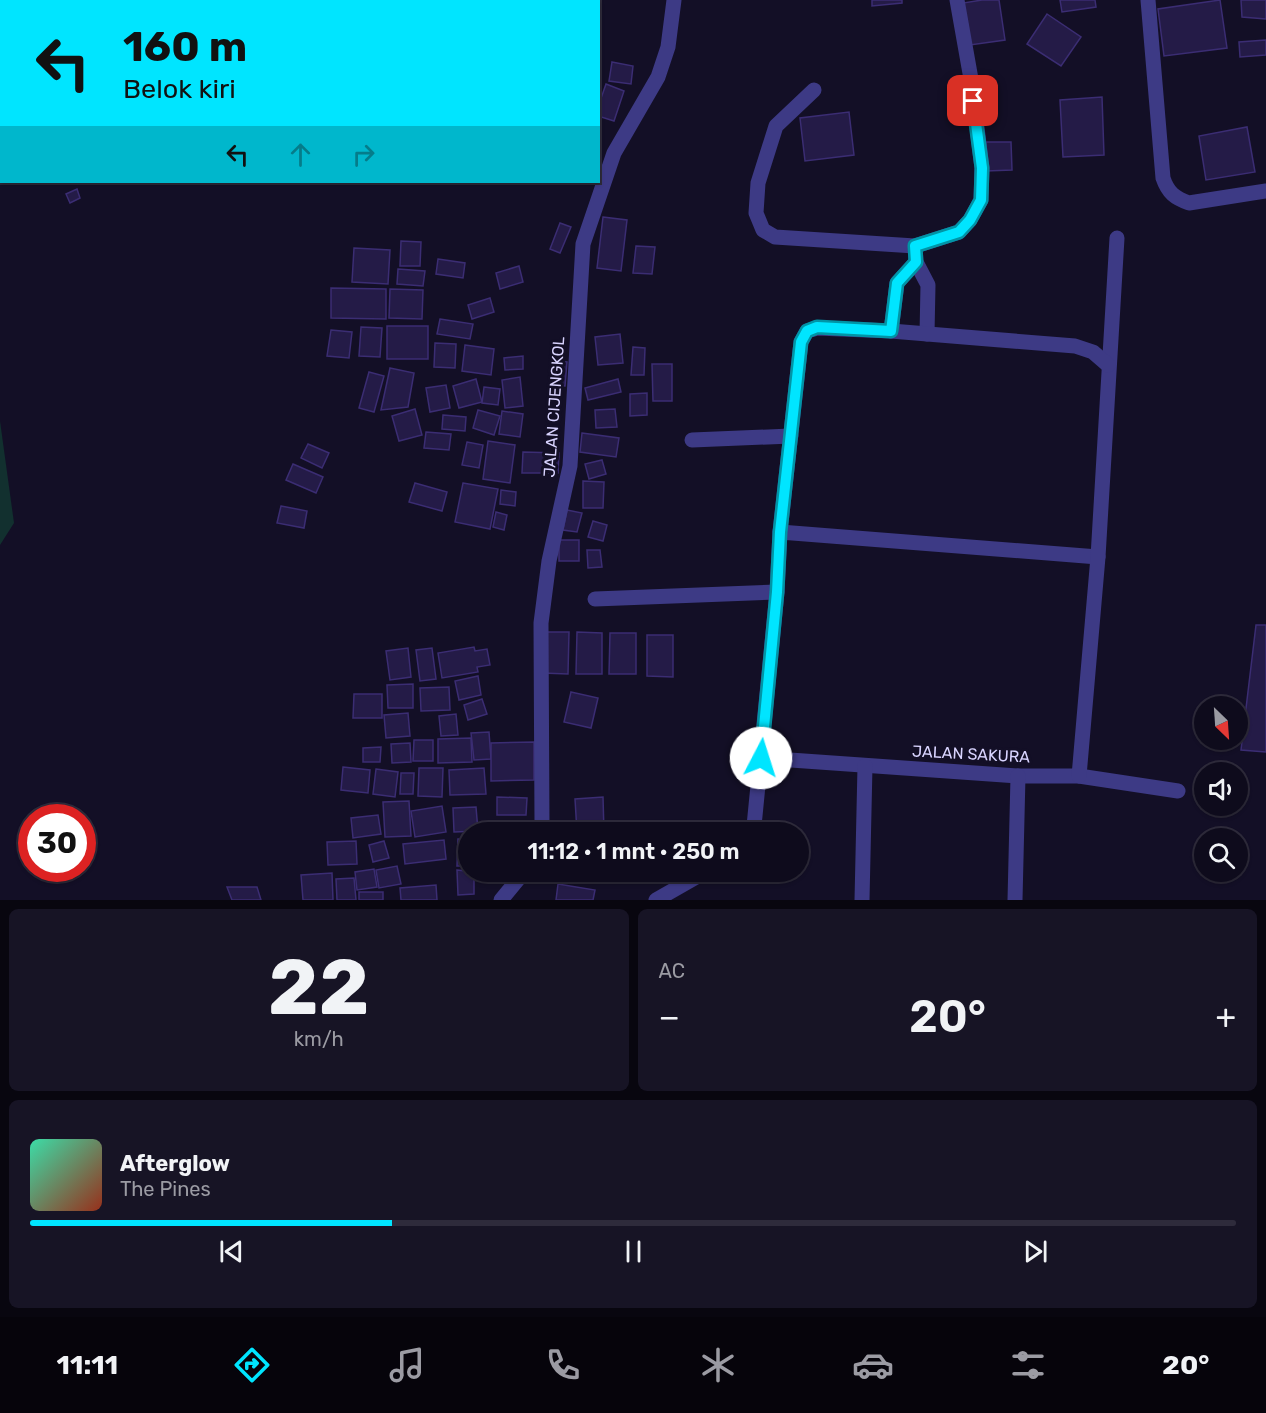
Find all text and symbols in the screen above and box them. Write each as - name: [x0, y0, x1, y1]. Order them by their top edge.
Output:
- text: 160 m: [123, 22, 247, 72]
- icon: left: [24, 24, 102, 102]
- text: Belok kiri: [123, 73, 236, 105]
- pin: [947, 75, 998, 126]
- icon: arrive: [956, 84, 989, 117]
- icon: left: [221, 138, 254, 171]
- icon: ahead: [284, 138, 317, 171]
- icon: right: [347, 138, 380, 171]
- street label: JALAN CIJENGKOL: [540, 336, 568, 478]
- north arrow: [1194, 696, 1248, 750]
- map controls: [1194, 696, 1248, 882]
- position arrow: [729, 726, 793, 790]
- street label: JALAN SAKURA: [912, 741, 1031, 767]
- button: sound: [1194, 762, 1248, 816]
- speed limit sign: 30: [18, 804, 96, 882]
- button: search: [1194, 828, 1248, 882]
- text: 11:12 · 1 mnt · 250 m: [527, 838, 740, 865]
- text: 22: [268, 941, 369, 1034]
- text: AC: [659, 959, 685, 983]
- text: 20°: [909, 990, 986, 1043]
- text: −: [659, 997, 680, 1036]
- text: +: [1215, 997, 1236, 1036]
- text: km/h: [294, 1027, 344, 1051]
- text: Afterglow: [120, 1150, 230, 1177]
- text: The Pines: [120, 1177, 211, 1201]
- icon: previous: [215, 1235, 248, 1268]
- icon: pause: [617, 1235, 650, 1268]
- icon: next: [1019, 1235, 1052, 1268]
- icon: directions: [231, 1344, 273, 1386]
- icon: music: [386, 1344, 428, 1386]
- icon: phone: [542, 1344, 584, 1386]
- icon: climate: [697, 1344, 739, 1386]
- icon: car: [852, 1344, 894, 1386]
- icon: filters: [1007, 1344, 1049, 1386]
- text: 11:11: [57, 1349, 118, 1381]
- text: 20°: [1162, 1349, 1209, 1381]

